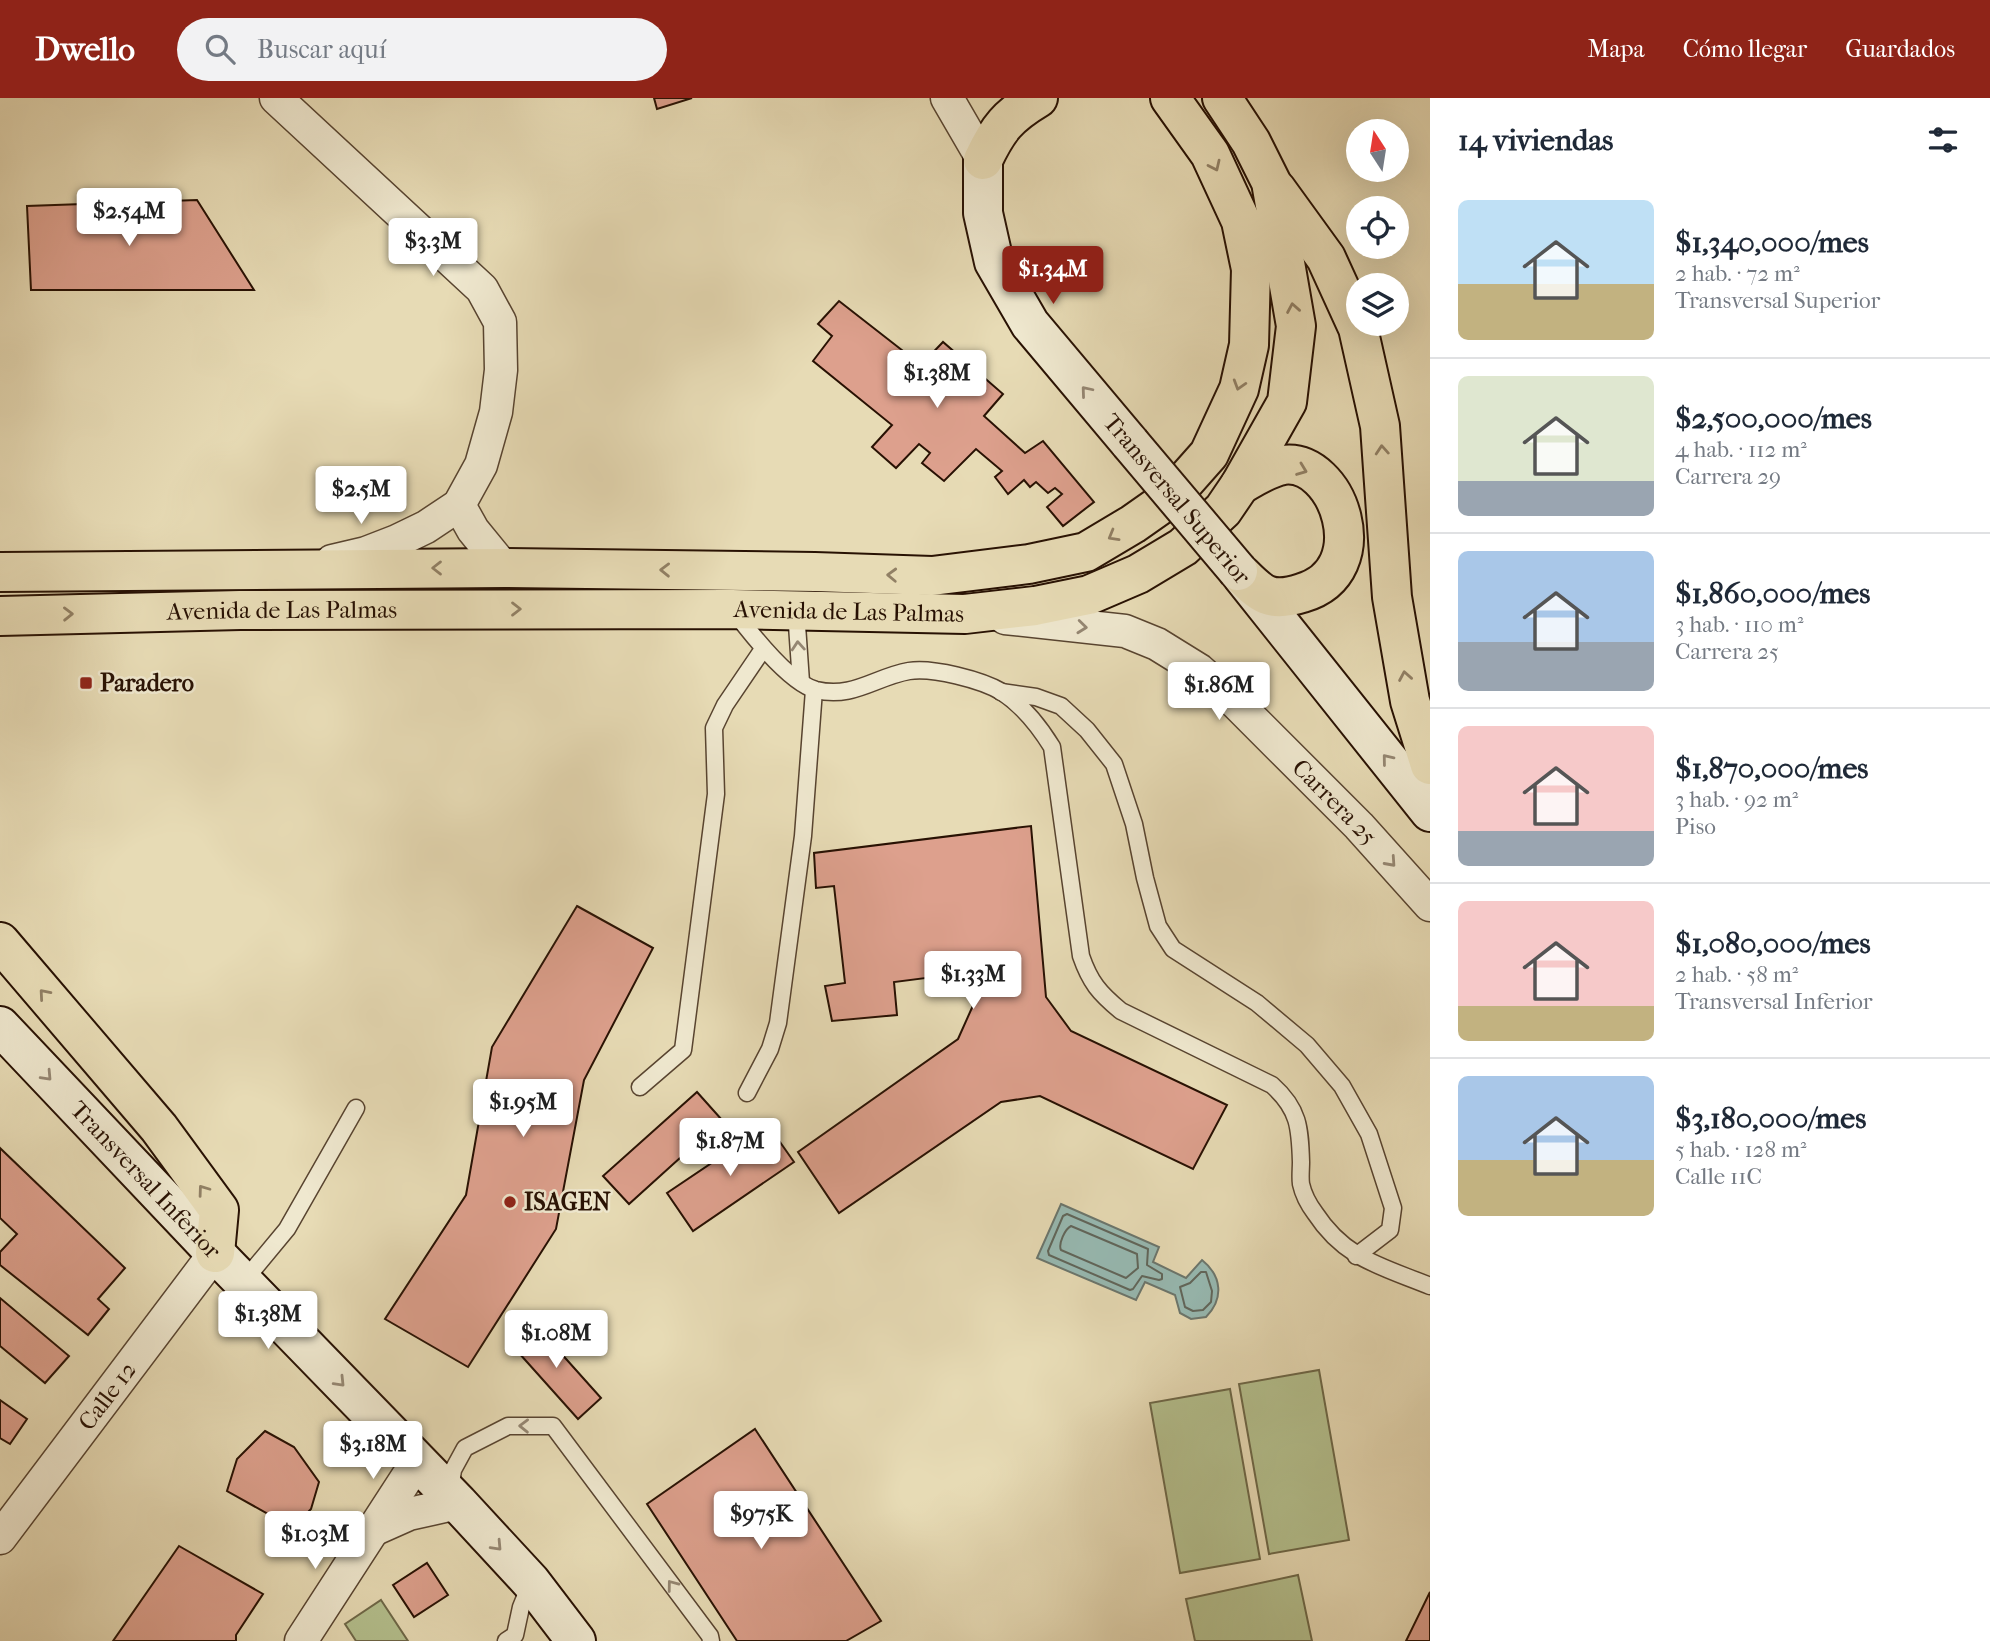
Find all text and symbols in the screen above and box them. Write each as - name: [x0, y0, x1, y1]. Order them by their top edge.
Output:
- search box: [177, 18, 667, 81]
- text: Dwello: [35, 30, 135, 69]
- icon: search: [201, 30, 239, 68]
- text: Buscar aquí: [257, 34, 386, 65]
- text: Mapa: [1587, 35, 1645, 63]
- text: Cómo llegar: [1683, 35, 1807, 63]
- text: Guardados: [1845, 35, 1955, 63]
- north arrow: [1346, 119, 1409, 182]
- map controls: [1346, 119, 1409, 336]
- icon: filters: [1924, 121, 1962, 159]
- text: 14 viviendas: [1458, 123, 1613, 158]
- one-way arrow: [1207, 159, 1221, 171]
- pin: $2.54M: [72, 188, 186, 248]
- button: locate: [1346, 196, 1409, 259]
- text: $2.54M: [93, 197, 165, 224]
- pin: $3.3M: [384, 218, 482, 278]
- text: $1,340,000/mes: [1675, 225, 1869, 260]
- text: $3.3M: [405, 227, 462, 254]
- icon: home: [1514, 228, 1598, 312]
- pin: $1.34M: [996, 246, 1110, 306]
- text: $1.34M: [1018, 255, 1088, 282]
- text: 2 hab. · 72 m²: [1675, 260, 1800, 287]
- button: layers: [1346, 273, 1409, 336]
- text: Transversal Superior: [1675, 287, 1880, 314]
- one-way arrow: [1286, 302, 1301, 314]
- pin: $1.38M: [880, 350, 994, 410]
- text: $1.38M: [903, 359, 971, 386]
- one-way arrow: [1232, 379, 1247, 391]
- one-way arrow: [1082, 386, 1094, 399]
- text: $2,500,000/mes: [1675, 401, 1872, 436]
- icon: home: [1514, 404, 1598, 488]
- street label: Transversal Superior: [1097, 408, 1257, 591]
- text: 4 hab. · 112 m²: [1675, 436, 1807, 463]
- one-way arrow: [1375, 444, 1390, 455]
- one-way arrow: [1295, 462, 1308, 476]
- text: Carrera 29: [1675, 463, 1781, 490]
- pin: $2.5M: [312, 466, 410, 526]
- text: $2.5M: [332, 475, 390, 502]
- one-way arrow: [1108, 528, 1121, 541]
- one-way arrow: [431, 560, 442, 576]
- one-way arrow: [659, 562, 669, 578]
- one-way arrow: [886, 567, 897, 582]
- text: $1,860,000/mes: [1675, 576, 1870, 611]
- icon: home: [1514, 579, 1598, 663]
- street label: Avenida de Las Palmas: [732, 595, 965, 628]
- street label: Avenida de Las Palmas: [165, 596, 397, 626]
- one-way arrow: [511, 601, 522, 617]
- one-way arrow: [63, 606, 74, 622]
- text: 3 hab. · 110 m²: [1675, 611, 1803, 638]
- one-way arrow: [1076, 619, 1088, 634]
- text: Carrera 25: [1675, 638, 1779, 665]
- one-way arrow: [791, 640, 806, 651]
- pin: $1.86M: [1162, 662, 1276, 722]
- place label: Paradero: [100, 669, 194, 697]
- one-way arrow: [1398, 670, 1413, 682]
- text: $1.86M: [1184, 671, 1254, 698]
- marker: Paradero: [78, 675, 94, 691]
- text: $1,870,000/mes: [1675, 751, 1868, 786]
- street label: Carrera 25: [1287, 754, 1383, 850]
- one-way arrow: [1383, 754, 1396, 767]
- icon: home: [1514, 754, 1598, 838]
- text: 3 hab. · 92 m²: [1675, 786, 1798, 813]
- text: Piso: [1675, 813, 1716, 840]
- one-way arrow: [1383, 854, 1395, 867]
- text: $1,080,000/mes: [1675, 926, 1871, 961]
- icon: home: [1514, 929, 1598, 1013]
- pin: $1.33M: [916, 951, 1030, 1011]
- text: $1.33M: [940, 960, 1006, 987]
- text: 2 hab. · 58 m²: [1675, 961, 1798, 988]
- text: Transversal Inferior: [1675, 988, 1872, 1015]
- one-way arrow: [40, 990, 52, 1003]
- one-way arrow: [39, 1068, 51, 1081]
- pin: $1.95M: [466, 1080, 580, 1139]
- text: $1.95M: [489, 1088, 557, 1115]
- street label: Transversal Inferior: [65, 1095, 227, 1265]
- text: $3,180,000/mes: [1675, 1101, 1866, 1136]
- icon: home: [1514, 1104, 1598, 1188]
- pin: $1.87M: [673, 1118, 787, 1178]
- text: $1.87M: [696, 1127, 765, 1154]
- text: 5 hab. · 128 m²: [1675, 1136, 1807, 1163]
- text: Calle 11C: [1675, 1163, 1762, 1190]
- one-way arrow: [199, 1185, 212, 1197]
- place label: ISAGEN: [524, 1188, 611, 1216]
- marker: ISAGEN: [502, 1194, 518, 1210]
- pin: $1.38M: [211, 1292, 325, 1351]
- text: $1.38M: [234, 1300, 302, 1327]
- pin: $1.08M: [499, 1310, 613, 1370]
- text: $1.08M: [521, 1319, 591, 1346]
- street label: Calle 12: [72, 1356, 142, 1436]
- one-way arrow: [331, 1374, 344, 1387]
- one-way arrow: [518, 1418, 529, 1434]
- pin: $3.18M: [316, 1422, 430, 1481]
- text: $3.18M: [339, 1430, 407, 1457]
- pin: $975K: [712, 1492, 810, 1551]
- text: $975K: [730, 1500, 792, 1527]
- pin: $1.03M: [258, 1512, 372, 1571]
- text: $1.03M: [281, 1520, 349, 1547]
- one-way arrow: [489, 1538, 502, 1551]
- one-way arrow: [668, 1581, 681, 1593]

